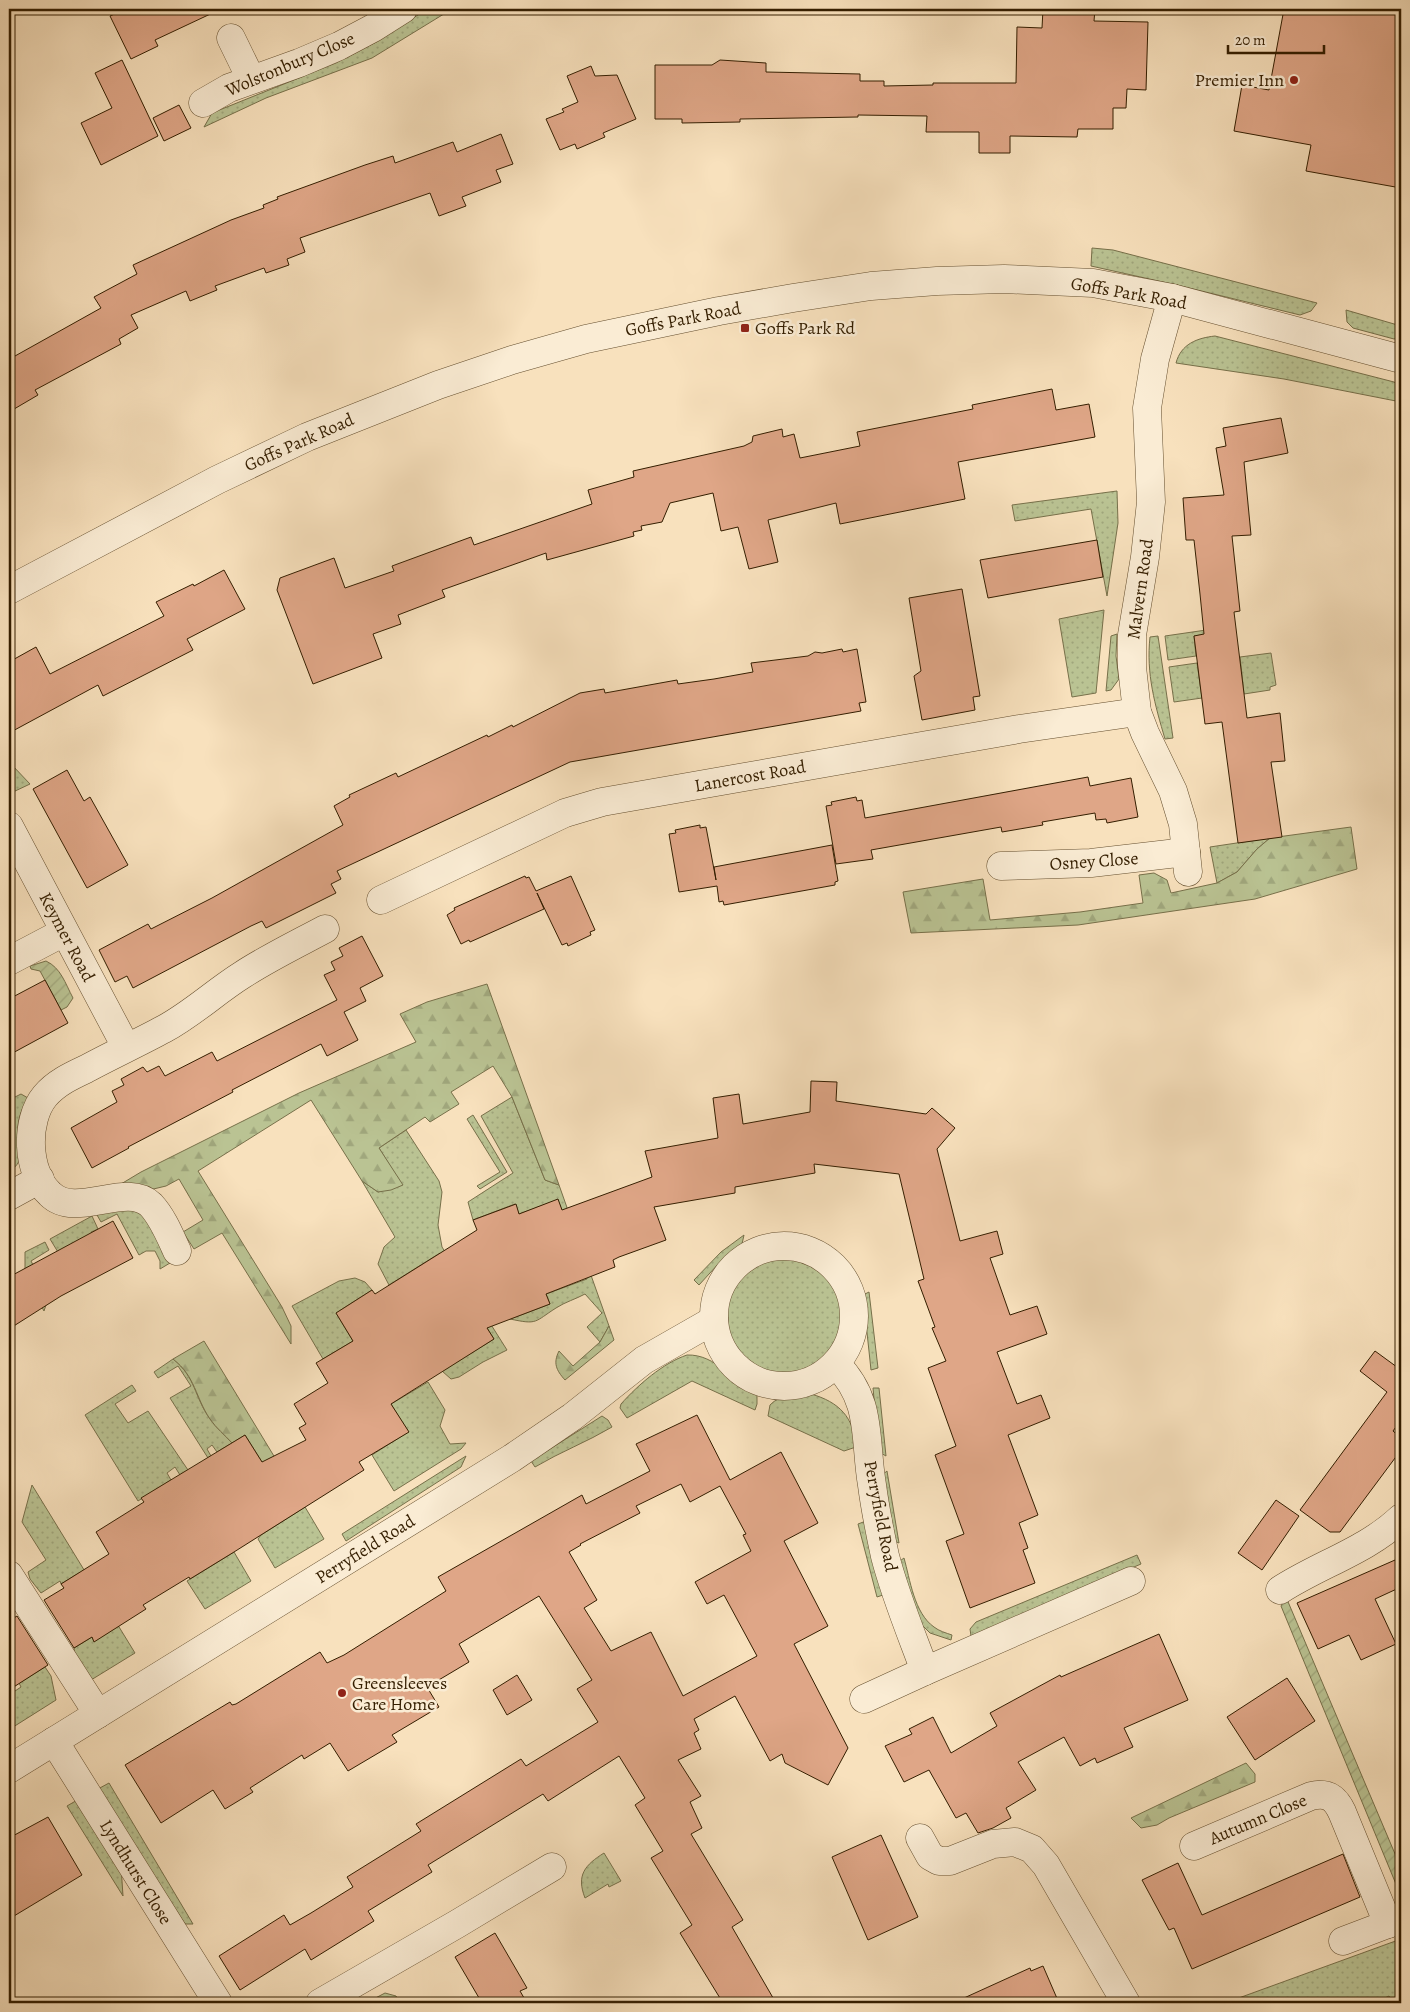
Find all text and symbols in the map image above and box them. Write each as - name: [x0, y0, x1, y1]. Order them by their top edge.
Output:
- scale bar: [1228, 22, 1324, 54]
- street label: Wolstonbury Close: [221, 26, 358, 102]
- text: 20 m: [1235, 30, 1266, 50]
- place label: Premier Inn: [1195, 68, 1284, 92]
- marker: Premier Inn: [1288, 74, 1300, 86]
- street label: Goffs Park Road: [1069, 271, 1189, 315]
- street label: Goffs Park Road: [623, 296, 743, 342]
- place label: Goffs Park Rd: [755, 316, 856, 340]
- marker: Goffs Park Rd: [739, 322, 751, 334]
- street label: Goffs Park Road: [240, 407, 358, 477]
- street label: Malvern Road: [1121, 537, 1159, 641]
- street label: Lanercost Road: [692, 754, 808, 798]
- street label: Osney Close: [1049, 846, 1139, 876]
- street label: Keymer Road: [33, 888, 101, 986]
- street label: Perryfield Road: [858, 1458, 904, 1574]
- street label: Perryfield Road: [311, 1509, 420, 1589]
- place label: Greensleeves Care Home: [352, 1671, 447, 1716]
- marker: Greensleeves Care Home: [336, 1687, 348, 1699]
- street label: Autumn Close: [1205, 1788, 1311, 1851]
- street label: Lyndhurst Close: [94, 1815, 178, 1929]

